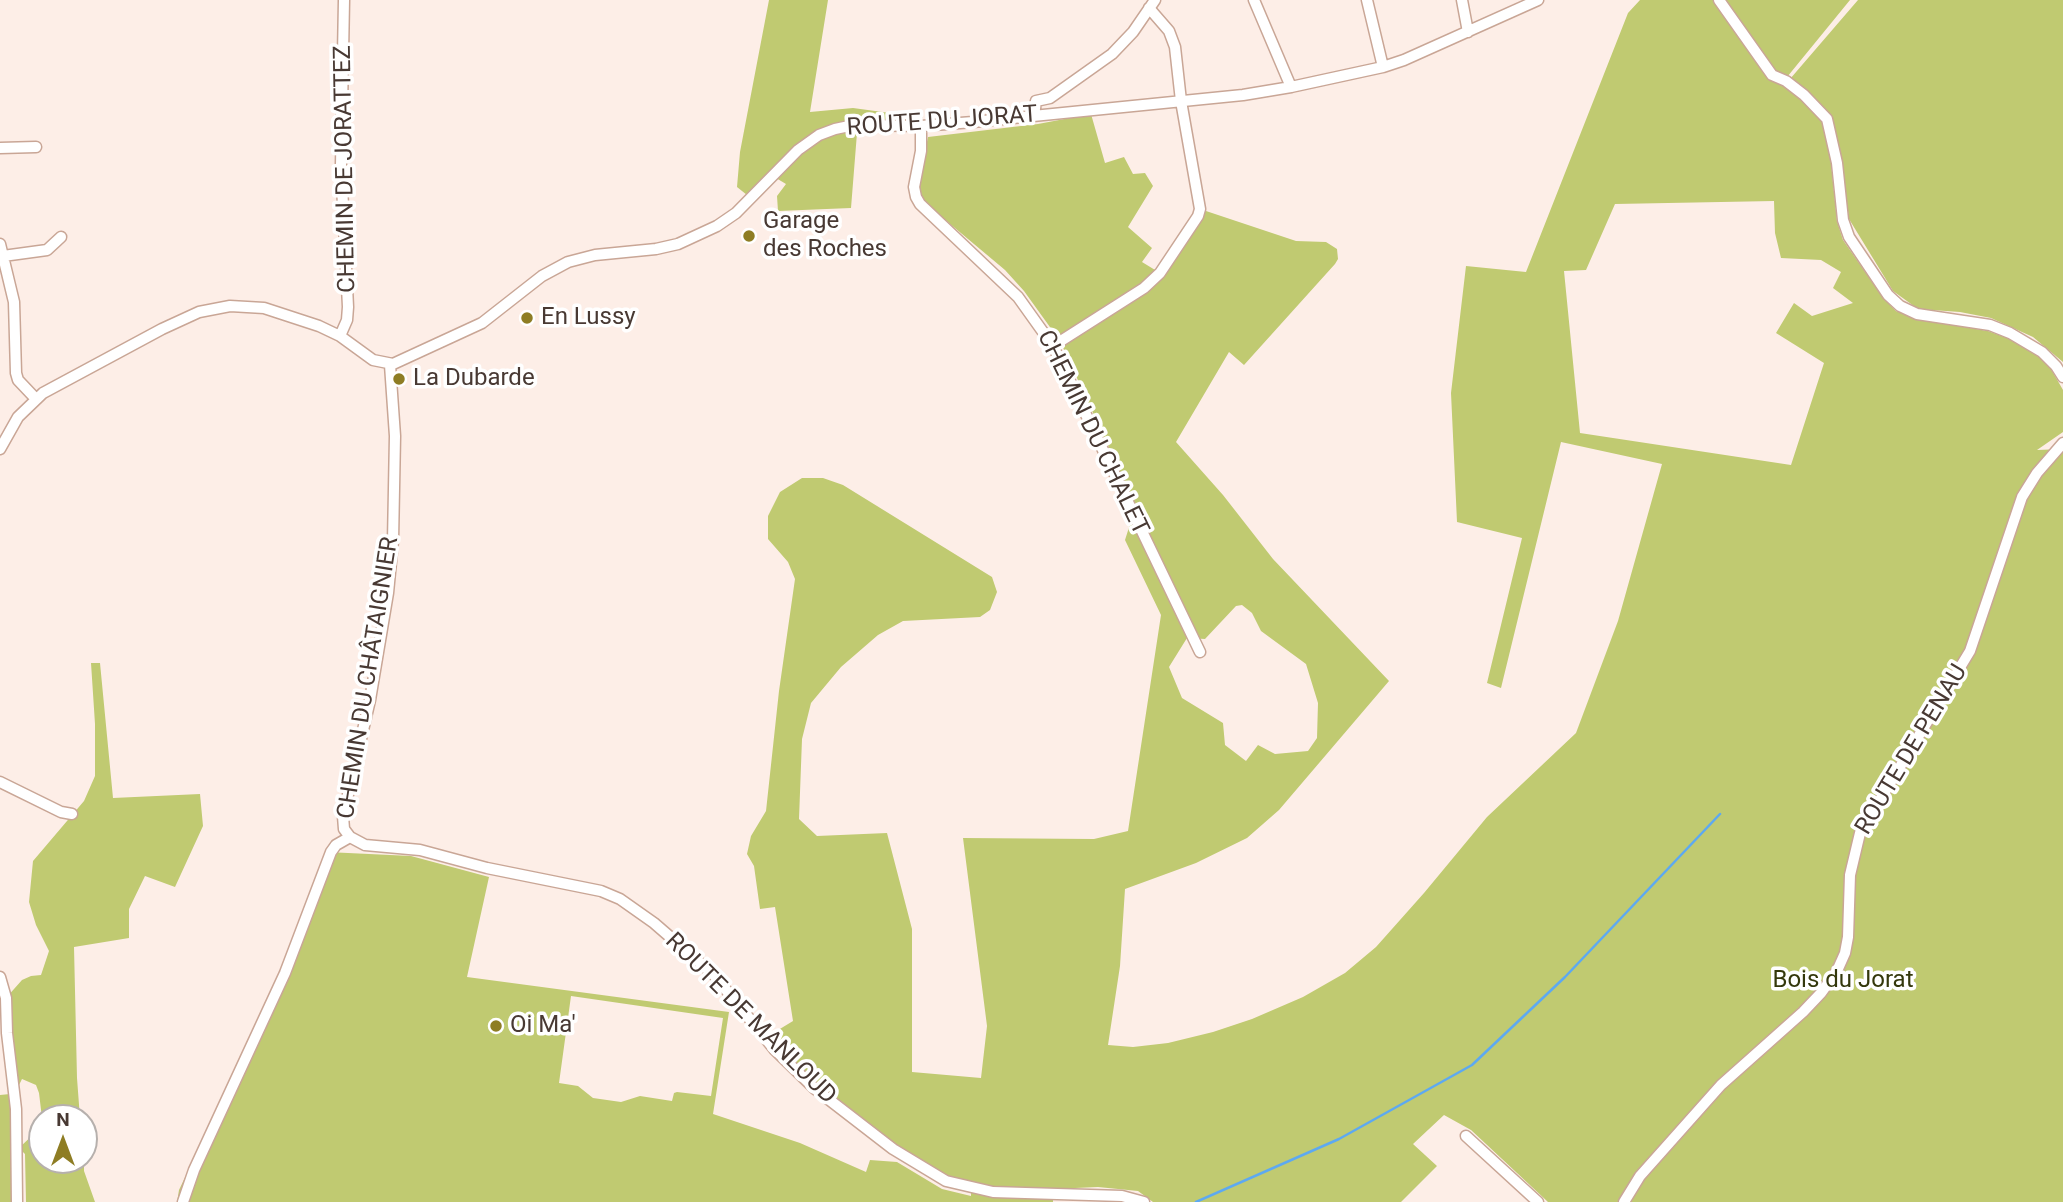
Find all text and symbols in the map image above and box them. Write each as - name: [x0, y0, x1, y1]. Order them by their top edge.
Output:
- street label: CHEMIN DE JORATTEZ: [329, 45, 363, 293]
- street label: ROUTE DU JORAT: [846, 101, 1038, 143]
- place label: Garage des Roches: [763, 208, 887, 264]
- marker: Garage des Roches: [741, 228, 757, 244]
- place label: En Lussy: [541, 304, 636, 332]
- marker: En Lussy: [519, 310, 535, 326]
- street label: CHEMIN DU CHALET: [1030, 326, 1154, 540]
- place label: La Dubarde: [413, 365, 535, 393]
- marker: La Dubarde: [391, 371, 407, 387]
- street label: CHEMIN DU CHÂTAIGNIER: [332, 535, 406, 821]
- street label: ROUTE DE PENAU: [1850, 660, 1974, 840]
- street label: ROUTE DE MANLOUD: [658, 927, 842, 1111]
- park label: Bois du Jorat: [1772, 967, 1914, 995]
- place label: Oi Ma': [510, 1012, 576, 1040]
- marker: Oi Ma': [488, 1018, 504, 1034]
- north arrow: [28, 1104, 98, 1174]
- text: N: [56, 1108, 70, 1131]

